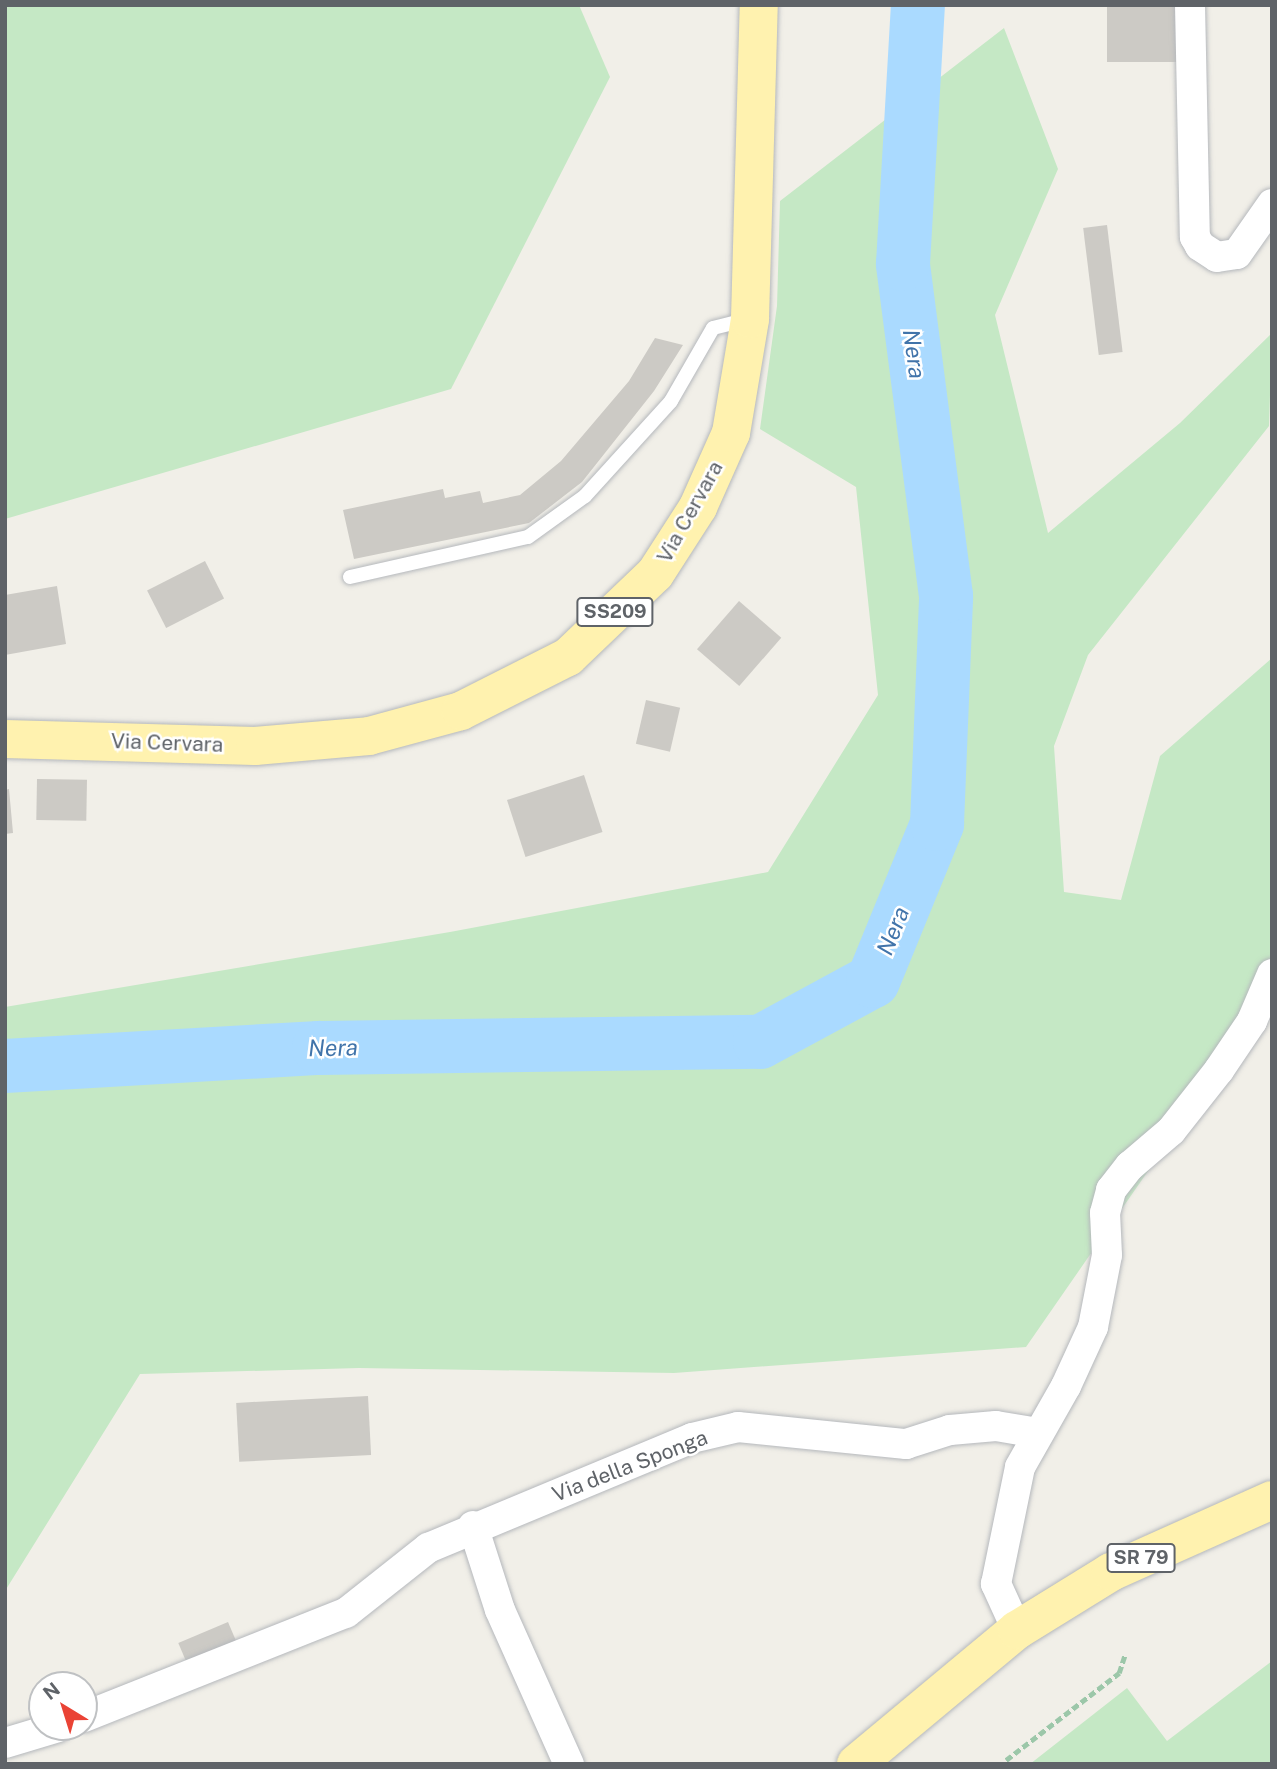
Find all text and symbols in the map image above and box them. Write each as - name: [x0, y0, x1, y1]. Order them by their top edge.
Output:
- water label: Nera: [897, 327, 931, 381]
- street label: Via Cervara: [652, 457, 728, 567]
- road number: SS209: [575, 596, 655, 628]
- street label: Via Cervara: [110, 728, 224, 758]
- water label: Nera: [871, 903, 915, 959]
- water label: Nera: [308, 1034, 358, 1062]
- street label: Via della Sponga: [549, 1425, 711, 1507]
- road number: SR 79: [1106, 1542, 1176, 1574]
- north arrow: [28, 1671, 98, 1741]
- text: N: [39, 1678, 64, 1704]

